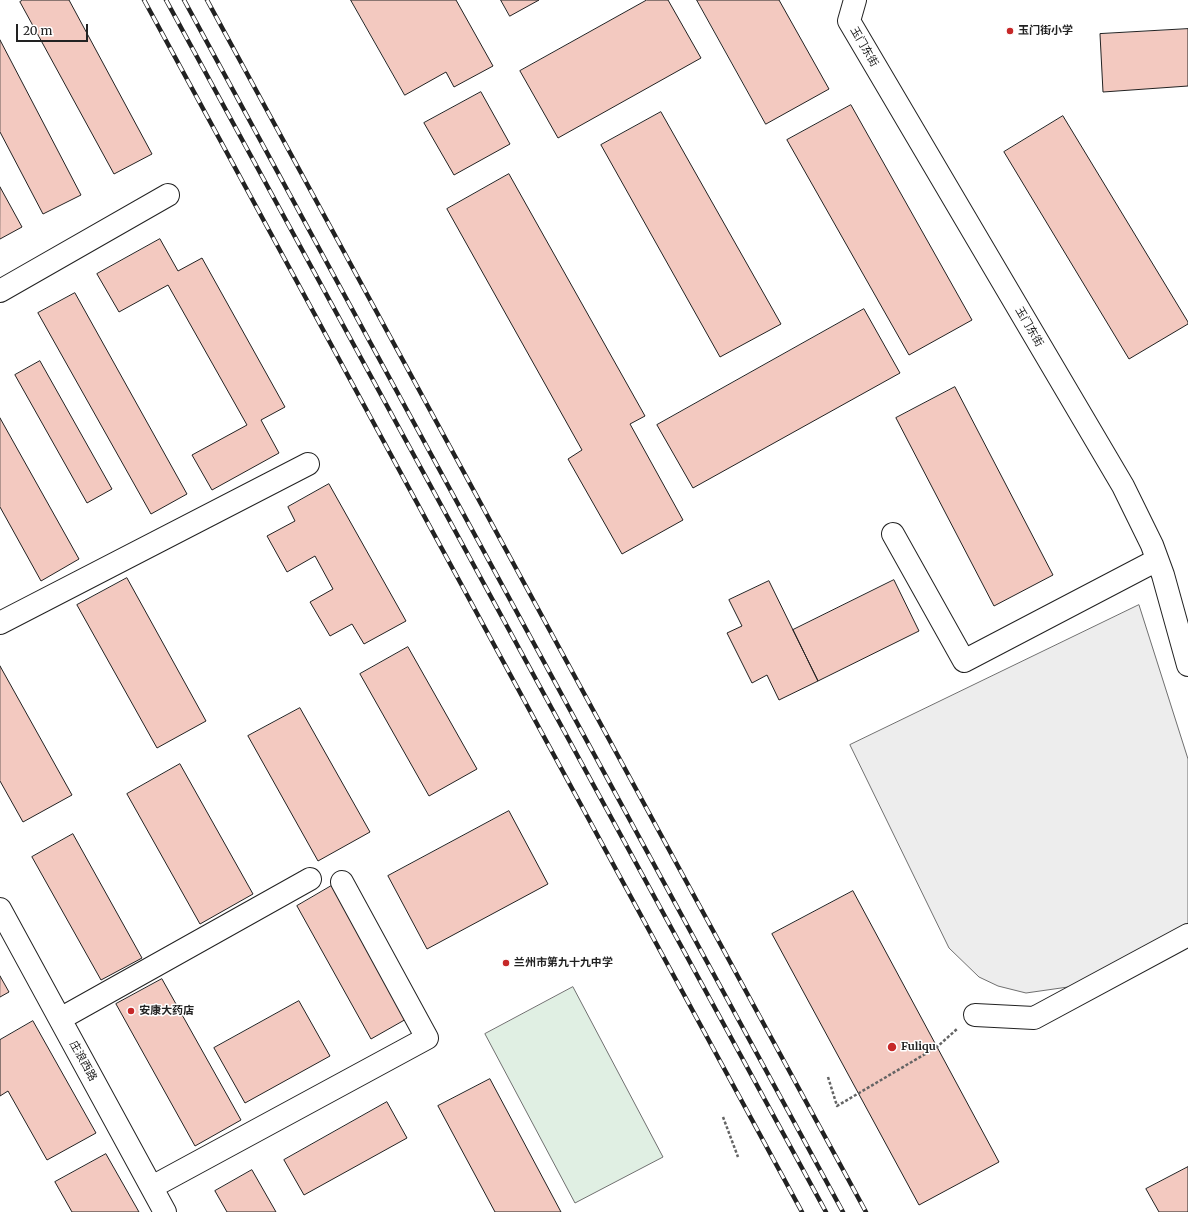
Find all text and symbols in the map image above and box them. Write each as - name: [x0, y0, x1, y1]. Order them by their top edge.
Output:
- scale bar: [18, 16, 90, 42]
- text: 20 m: [23, 23, 52, 38]
- place label: 玉门街小学: [1018, 24, 1073, 38]
- street label: 玉门东街: [847, 25, 881, 69]
- marker: 玉门街小学: [1005, 26, 1015, 36]
- street label: 玉门东街: [1012, 305, 1046, 349]
- place label: 兰州市第九十九中学: [514, 956, 613, 970]
- marker: 兰州市第九十九中学: [501, 958, 511, 968]
- place label: 安康大药店: [139, 1004, 194, 1018]
- marker: 安康大药店: [126, 1006, 136, 1016]
- street label: 庄浪西路: [67, 1039, 99, 1083]
- place label: Fuliqu: [901, 1040, 936, 1054]
- marker: Fuliqu: [886, 1041, 898, 1053]

